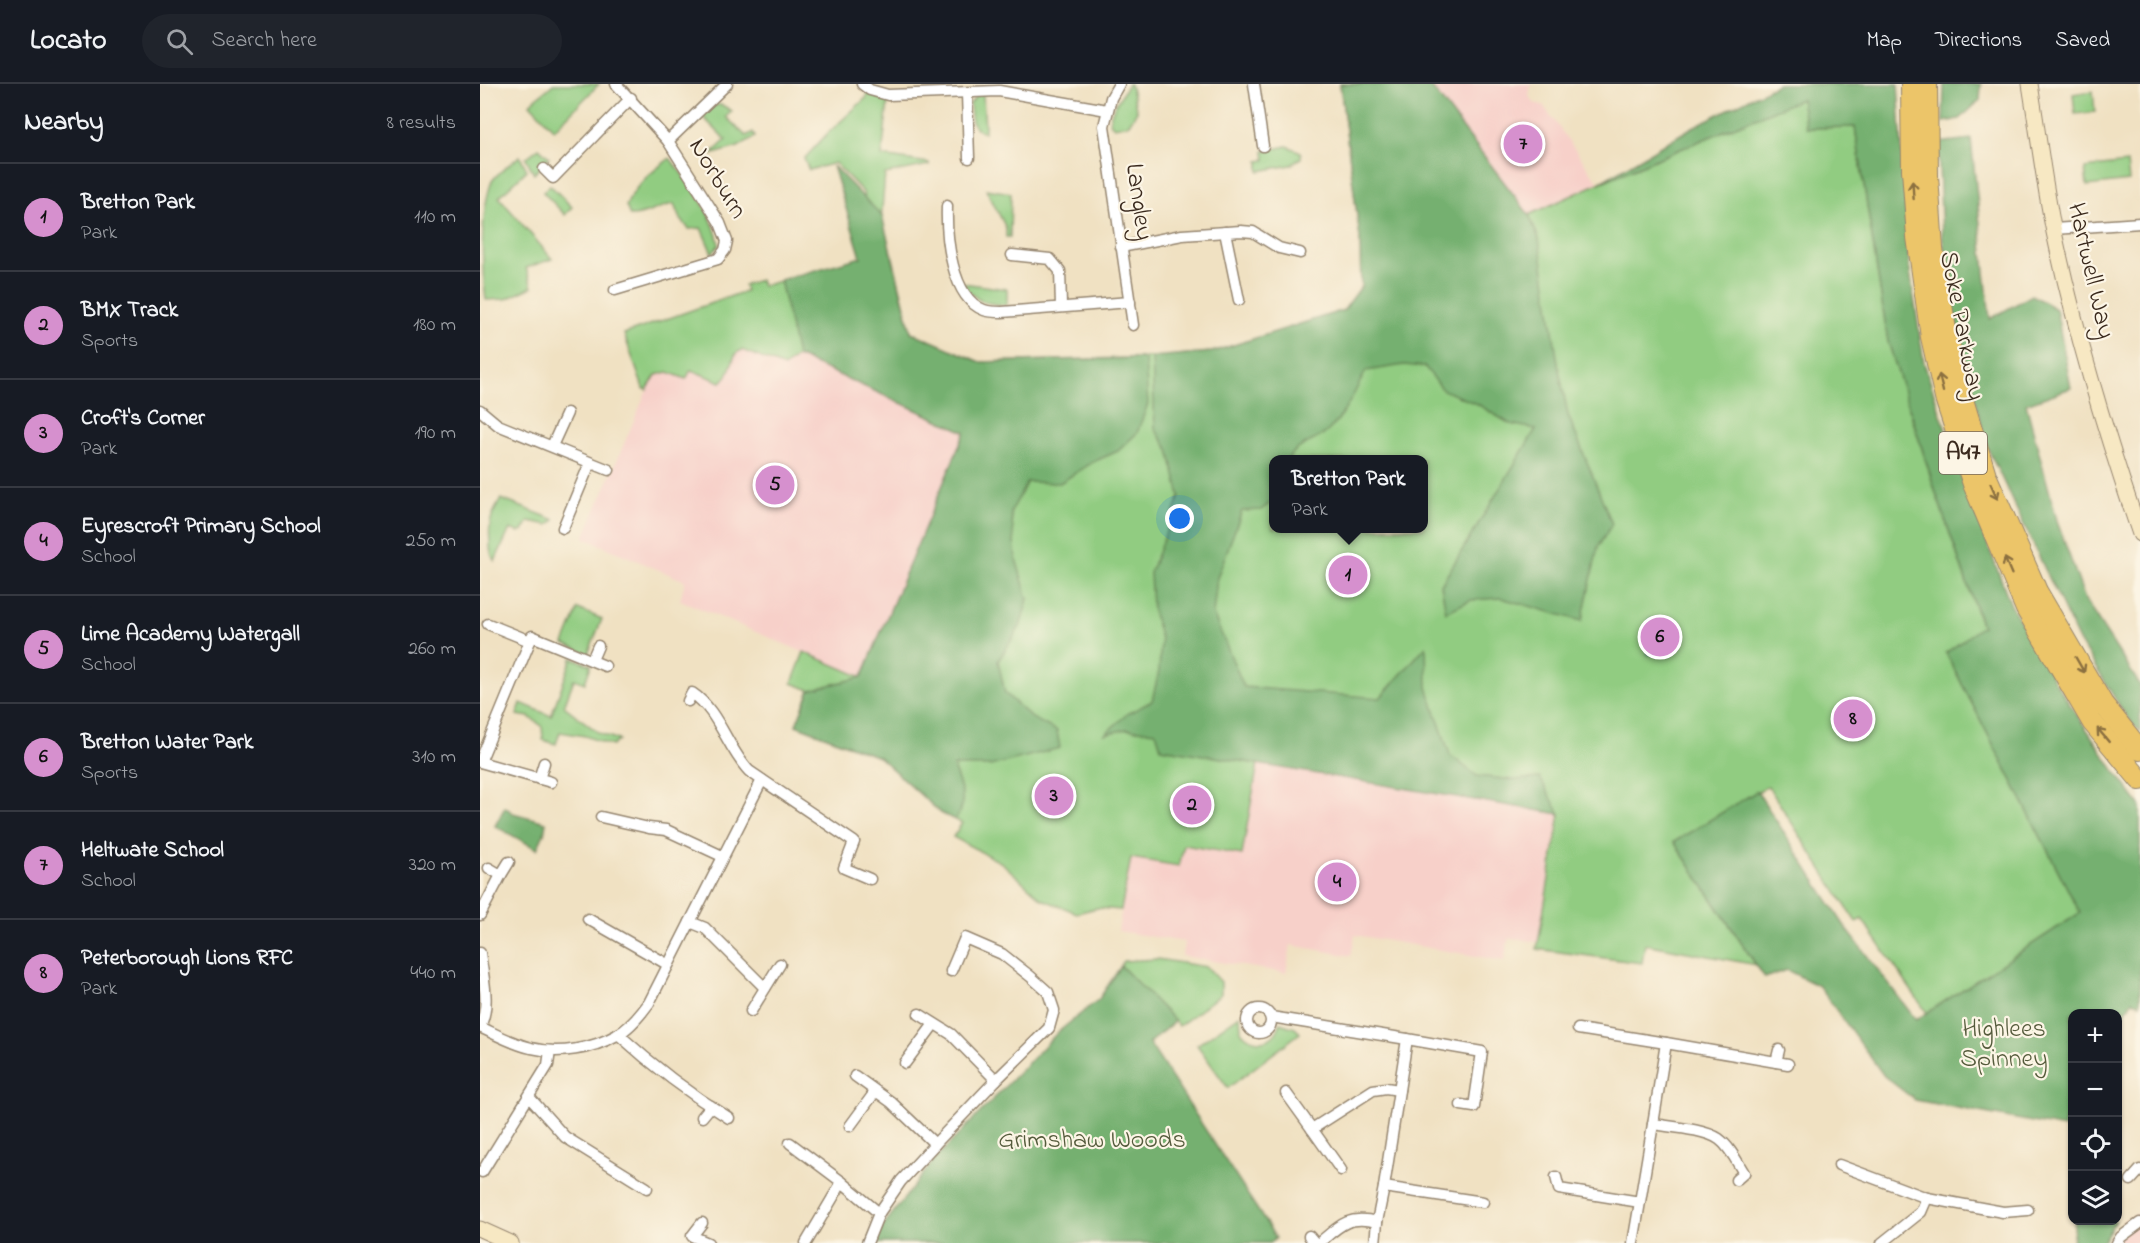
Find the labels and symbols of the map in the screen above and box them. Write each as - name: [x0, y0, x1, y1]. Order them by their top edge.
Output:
- pin: 7: [1504, 122, 1542, 166]
- street label: Norburn: [678, 131, 756, 227]
- street label: Langley: [1114, 161, 1162, 243]
- one-way arrow: [1908, 180, 1919, 200]
- street label: Hartwell Way: [2056, 199, 2124, 343]
- street label: Soke Parkway: [1928, 248, 1994, 404]
- one-way arrow: [1935, 373, 1947, 392]
- road number: A47: [1939, 432, 1987, 474]
- pin: 5: [756, 462, 794, 508]
- one-way arrow: [1988, 482, 2000, 500]
- your location: [1165, 504, 1194, 533]
- pin: 1: [1328, 552, 1368, 598]
- one-way arrow: [2002, 557, 2013, 575]
- pin: 6: [1640, 614, 1680, 660]
- one-way arrow: [2075, 657, 2087, 674]
- pin: 8: [1834, 696, 1872, 742]
- one-way arrow: [2096, 727, 2109, 743]
- pin: 3: [1034, 774, 1074, 818]
- pin: 2: [1172, 782, 1212, 828]
- pin: 4: [1318, 860, 1356, 904]
- park label: Highlees Spinney: [1960, 1011, 2048, 1079]
- park label: Grimshaw Woods: [998, 1122, 1186, 1160]

